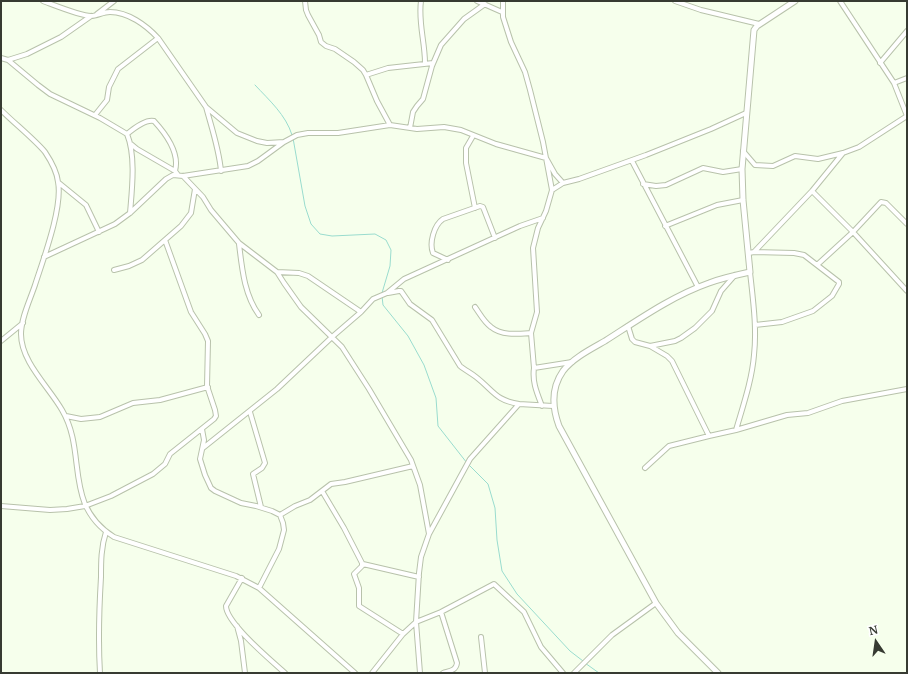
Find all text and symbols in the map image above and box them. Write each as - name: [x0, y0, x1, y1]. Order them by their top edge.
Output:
- north arrow: [856, 622, 896, 662]
- text: N: [867, 623, 879, 638]

